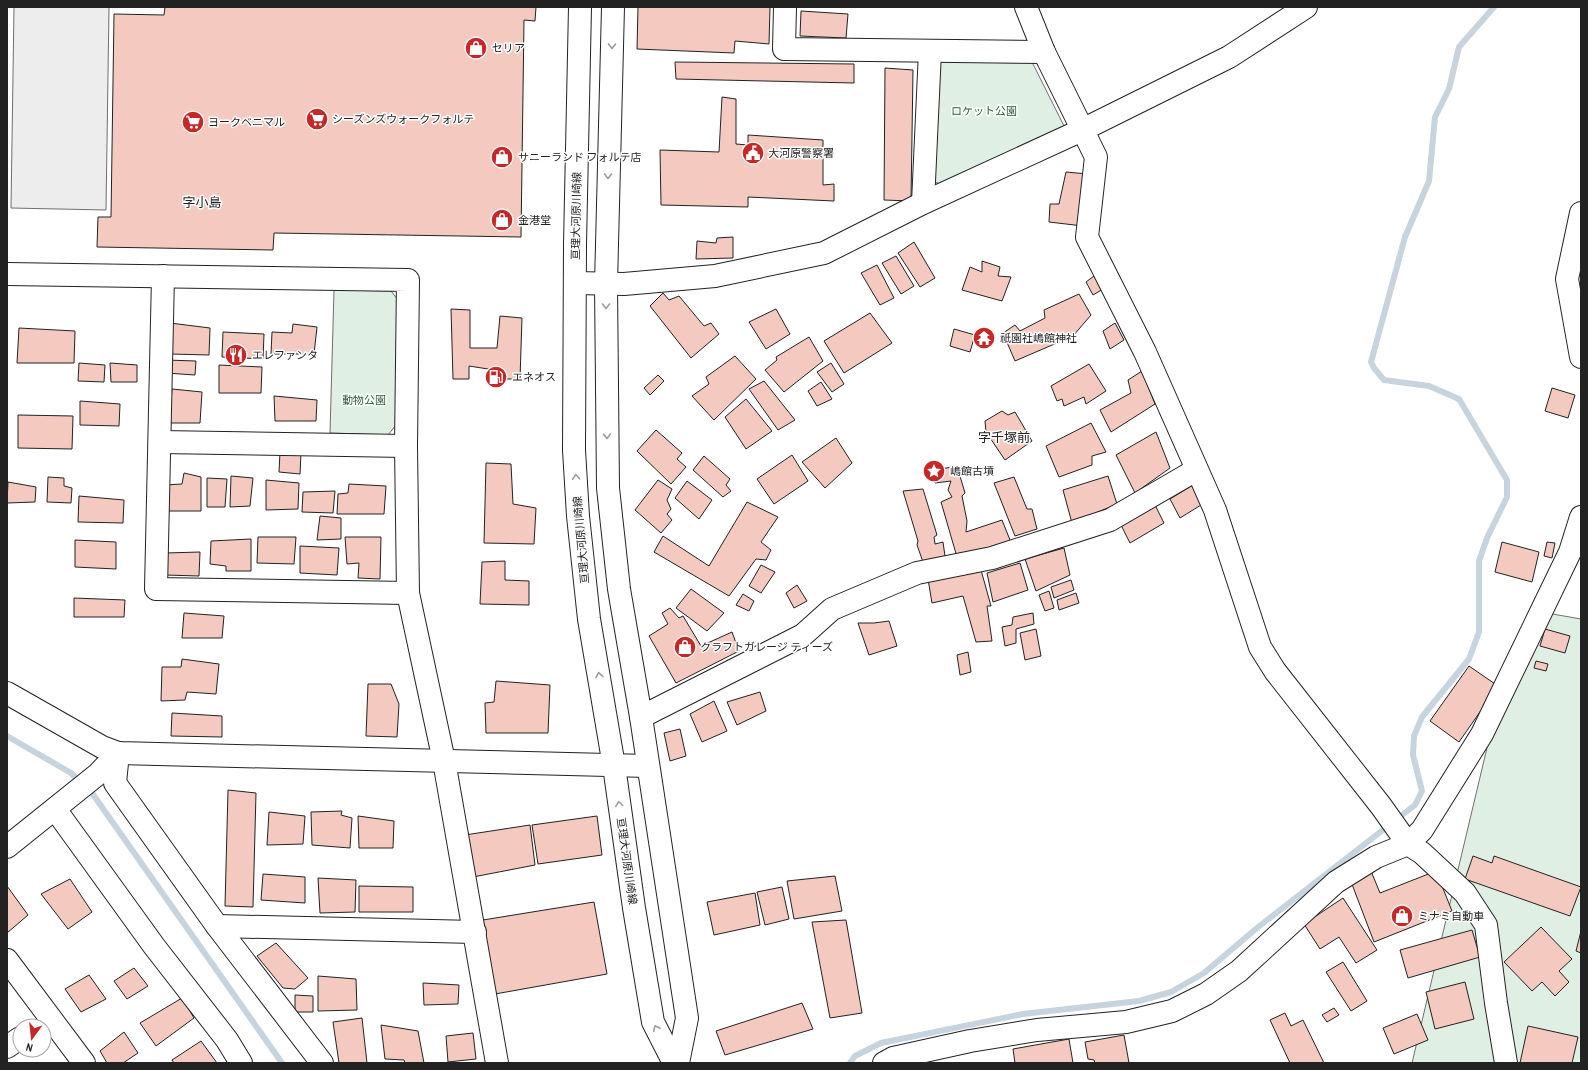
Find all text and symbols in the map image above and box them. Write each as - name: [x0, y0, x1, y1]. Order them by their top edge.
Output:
- shop icon: セリア: [463, 35, 489, 61]
- place label: セリア: [492, 41, 525, 55]
- one-way arrow: [607, 43, 616, 49]
- park label: ロケット公園: [951, 104, 1017, 118]
- supermarket icon: シーズンズウォークフォルテ: [304, 106, 330, 132]
- supermarket icon: ヨークベニマル: [180, 109, 206, 135]
- place label: シーズンズウォークフォルテ: [332, 112, 474, 126]
- place label: ヨークベニマル: [208, 115, 285, 129]
- public building icon: 大河原警察署: [740, 140, 766, 166]
- shop icon: サニーランド フォルテ店: [489, 144, 515, 170]
- place label: 大河原警察署: [768, 146, 834, 160]
- place label: サニーランド フォルテ店: [518, 150, 642, 164]
- street label: 亘理大河原川崎線: [568, 172, 584, 260]
- one-way arrow: [604, 173, 612, 179]
- district label: 字小島: [182, 194, 222, 211]
- shop icon: 金港堂: [489, 207, 515, 233]
- place label: 金港堂: [518, 213, 551, 227]
- one-way arrow: [602, 303, 610, 309]
- temple icon: 祇園社嶋館神社: [971, 325, 997, 351]
- place label: 祇園社嶋館神社: [1000, 331, 1077, 345]
- restaurant icon: エレファンタ: [223, 342, 249, 368]
- place label: エレファンタ: [252, 348, 318, 362]
- fuel station icon: エネオス: [483, 364, 509, 390]
- place label: エネオス: [512, 370, 556, 384]
- park label: 動物公園: [342, 393, 386, 407]
- district label: 字千塚前: [978, 429, 1030, 446]
- one-way arrow: [603, 433, 611, 439]
- place icon: 嶋館古墳: [921, 458, 947, 484]
- place label: 嶋館古墳: [950, 464, 994, 478]
- one-way arrow: [571, 474, 580, 480]
- street label: 亘理大河原川崎線: [570, 496, 592, 584]
- shop icon: クラフトガレージ ティーズ: [672, 634, 698, 660]
- place label: クラフトガレージ ティーズ: [700, 640, 833, 654]
- one-way arrow: [595, 672, 603, 678]
- one-way arrow: [615, 801, 624, 807]
- street label: 亘理大河原川崎線: [614, 816, 640, 906]
- shop icon: ミナミ自動車: [1389, 903, 1415, 929]
- place label: ミナミ自動車: [1418, 909, 1484, 923]
- north arrow: [12, 1018, 52, 1058]
- one-way arrow: [653, 1025, 661, 1033]
- text: N: [24, 1040, 34, 1055]

